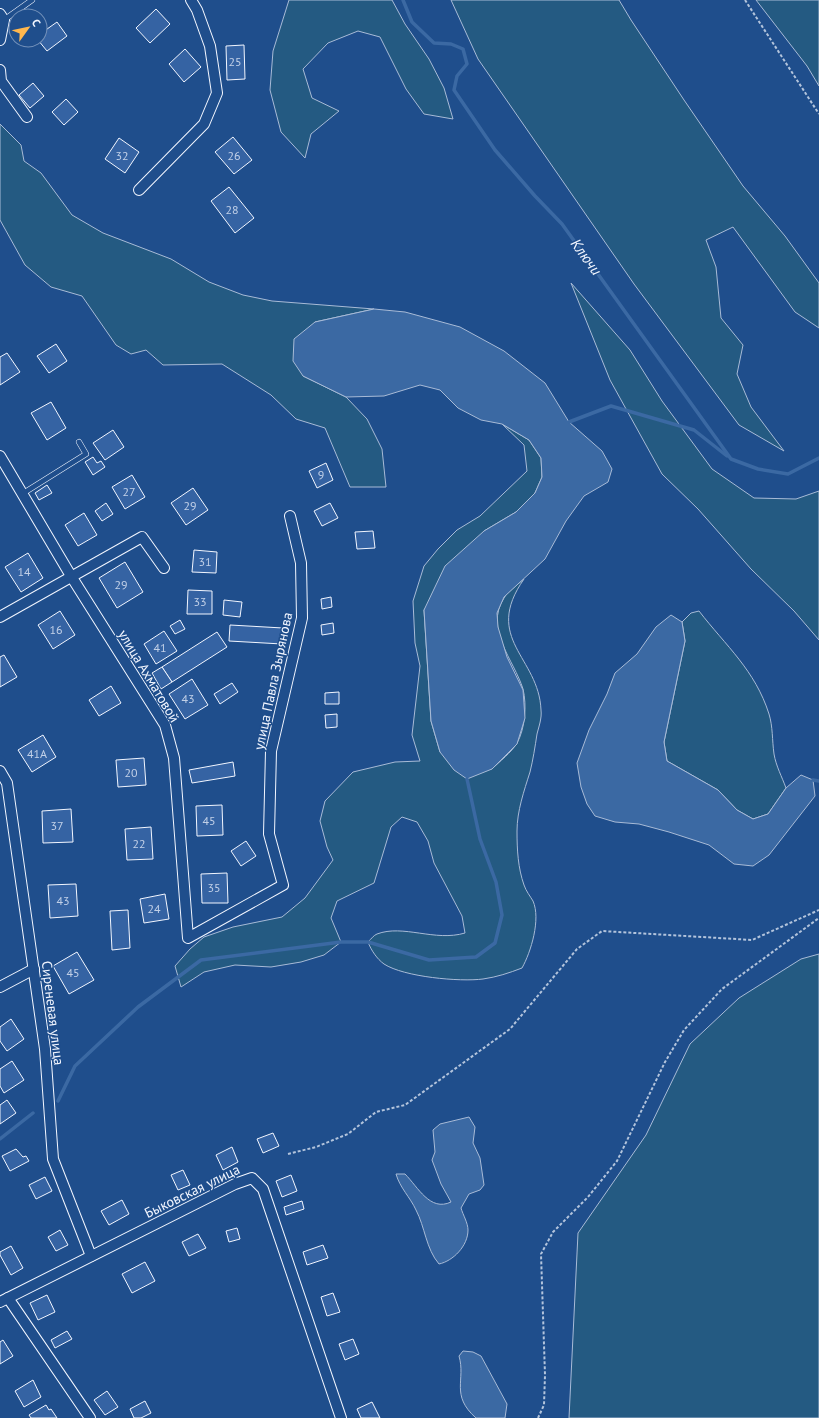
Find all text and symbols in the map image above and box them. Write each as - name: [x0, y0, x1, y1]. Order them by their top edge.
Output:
- north arrow: [8, 8, 48, 48]
- text: С: [29, 16, 44, 29]
- house number: 25: [228, 54, 242, 69]
- house number: 32: [115, 148, 129, 163]
- house number: 26: [227, 148, 241, 163]
- house number: 28: [225, 202, 239, 217]
- water label: Ключи: [567, 235, 606, 279]
- house number: 9: [318, 467, 324, 482]
- house number: 27: [122, 484, 136, 499]
- house number: 29: [183, 498, 197, 513]
- house number: 31: [198, 554, 212, 569]
- house number: 14: [17, 564, 31, 579]
- house number: 29: [114, 577, 128, 592]
- house number: 33: [193, 594, 207, 609]
- street label: улица Павла Зырянова: [250, 610, 296, 751]
- house number: 16: [49, 622, 63, 637]
- street label: улица Ахматовой: [114, 626, 184, 726]
- house number: 41: [153, 640, 167, 655]
- house number: 43: [181, 691, 195, 706]
- house number: 41А: [27, 746, 47, 761]
- house number: 20: [124, 765, 138, 780]
- house number: 45: [202, 813, 216, 828]
- house number: 37: [50, 818, 64, 833]
- house number: 22: [132, 836, 146, 851]
- house number: 35: [207, 880, 221, 895]
- house number: 43: [56, 893, 70, 908]
- house number: 24: [147, 901, 161, 916]
- street label: Сиреневая улица: [38, 960, 68, 1066]
- house number: 45: [66, 965, 80, 980]
- street label: Быковская улица: [141, 1160, 243, 1222]

